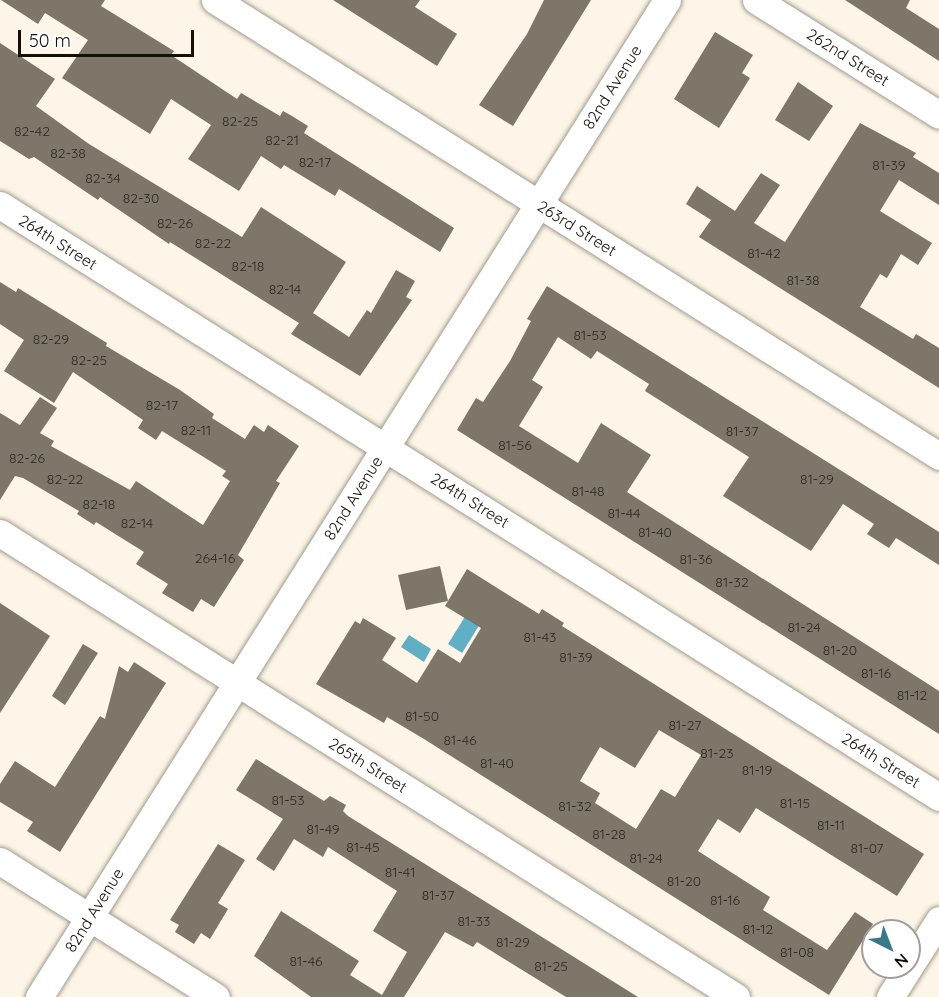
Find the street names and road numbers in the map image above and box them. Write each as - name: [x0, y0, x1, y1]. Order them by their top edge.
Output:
- street label: 262nd Street: [803, 24, 893, 90]
- street label: 82nd Avenue: [579, 41, 645, 133]
- street label: 263rd Street: [534, 196, 620, 260]
- street label: 264th Street: [15, 210, 101, 274]
- street label: 82nd Avenue: [320, 452, 386, 544]
- street label: 264th Street: [427, 468, 513, 532]
- street label: 264th Street: [838, 728, 924, 792]
- street label: 265th Street: [325, 733, 411, 797]
- street label: 82nd Avenue: [61, 864, 127, 956]

